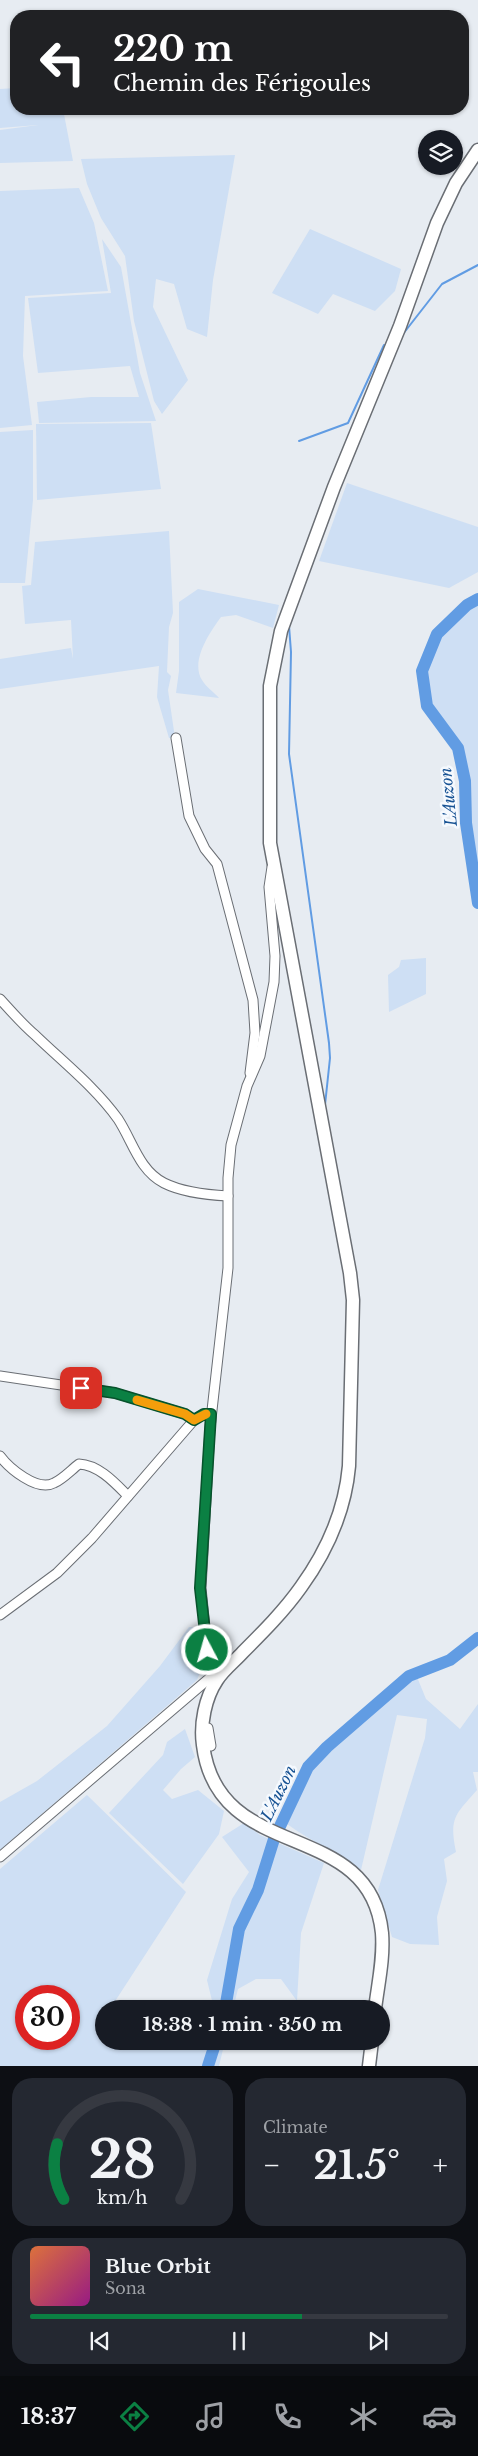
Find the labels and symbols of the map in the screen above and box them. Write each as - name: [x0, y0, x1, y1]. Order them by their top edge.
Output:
- water label: L'Auzon: [435, 766, 461, 829]
- pin: [60, 1367, 102, 1409]
- position arrow: [180, 1623, 232, 1675]
- water label: L'Auzon: [256, 1762, 300, 1825]
- speed limit sign: 30: [15, 1985, 80, 2050]

